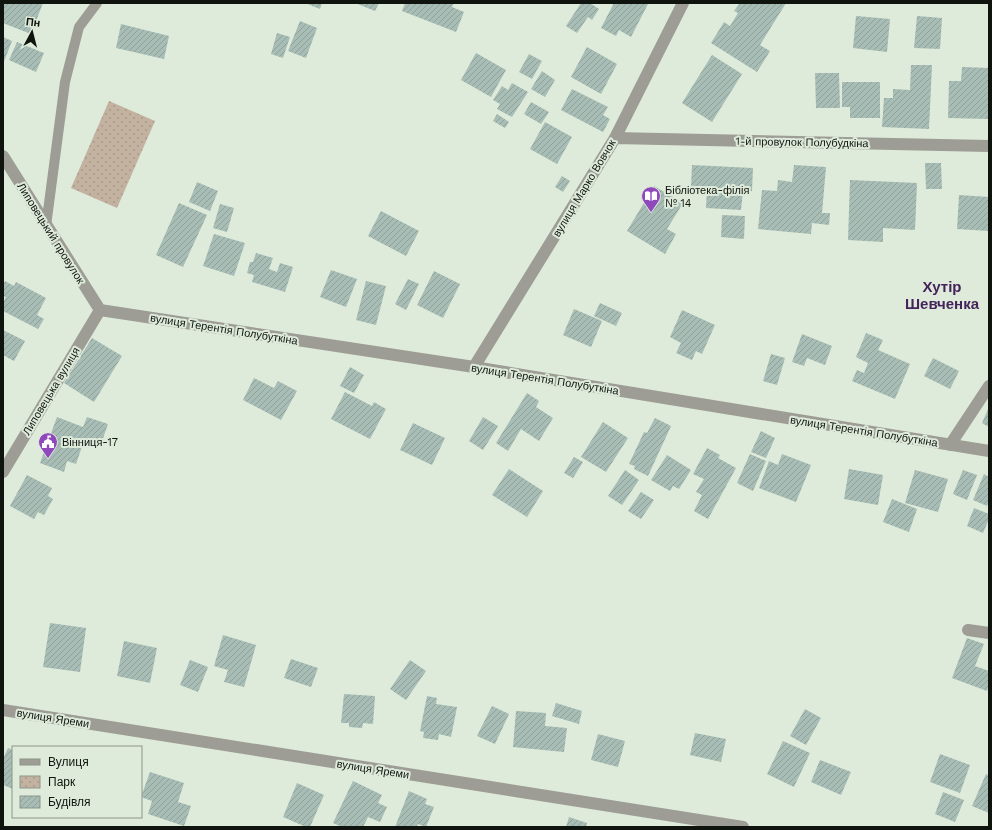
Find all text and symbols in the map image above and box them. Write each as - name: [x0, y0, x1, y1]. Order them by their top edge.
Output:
- north arrow: [12, 12, 52, 52]
- text: Пн: [25, 15, 41, 30]
- street label: 1-й провулок Полубудкіна: [735, 135, 869, 150]
- street label: вулиця Марко Вовчок: [550, 137, 619, 239]
- street label: Липовецький провулок: [14, 180, 87, 286]
- place label: Бібліотека-філія № 14: [665, 184, 749, 210]
- library icon: Бібліотека-філія № 14: [640, 185, 662, 213]
- district label: Хутір Шевченка: [905, 278, 980, 313]
- street label: вулиця Терентія Полубуткіна: [149, 311, 299, 348]
- street label: Липовецька вулиця: [20, 345, 83, 437]
- street label: вулиця Терентія Полубуткіна: [470, 361, 620, 398]
- street label: вулиця Терентія Полубуткіна: [789, 413, 939, 450]
- public building icon: Вінниця-17: [37, 431, 59, 459]
- place label: Вінниця-17: [62, 436, 118, 449]
- street label: вулиця Яреми: [16, 706, 90, 731]
- legend: [12, 746, 142, 818]
- text: Вулиця: [48, 755, 89, 769]
- street label: вулиця Яреми: [336, 757, 410, 782]
- text: Парк: [48, 775, 76, 789]
- text: Будівля: [48, 795, 90, 809]

